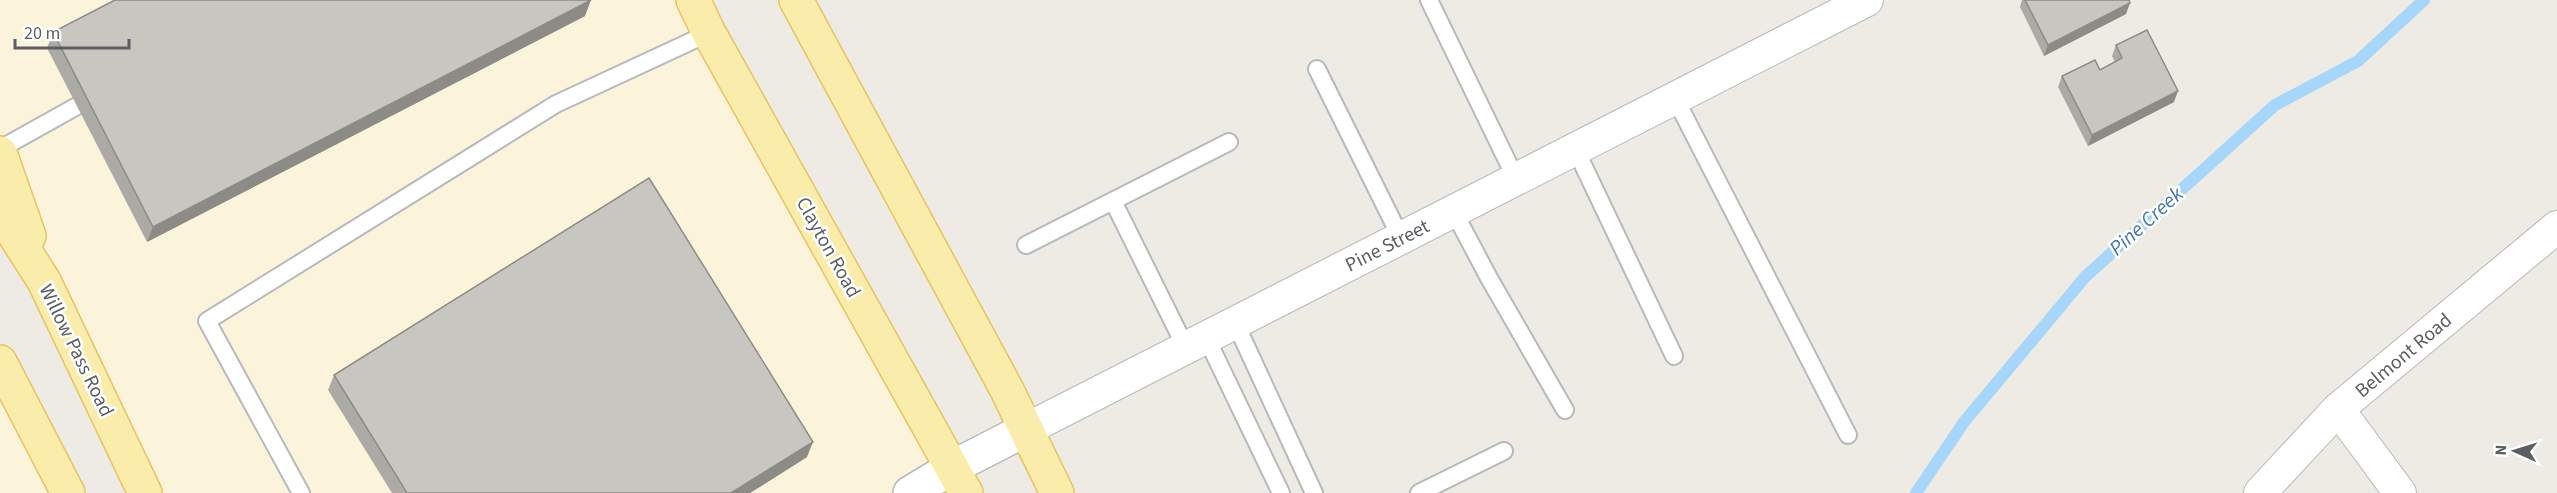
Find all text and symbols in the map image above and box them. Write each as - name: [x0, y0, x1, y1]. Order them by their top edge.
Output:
- scale bar: [15, 12, 129, 50]
- text: 20 m: [24, 21, 60, 46]
- water label: Pine Creek: [2102, 179, 2190, 262]
- street label: Clayton Road: [789, 192, 867, 303]
- street label: Pine Street: [1340, 213, 1435, 279]
- street label: Willow Pass Road: [32, 279, 120, 421]
- street label: Belmont Road: [2349, 307, 2458, 405]
- north arrow: [2485, 421, 2545, 481]
- text: N: [2490, 444, 2512, 456]

